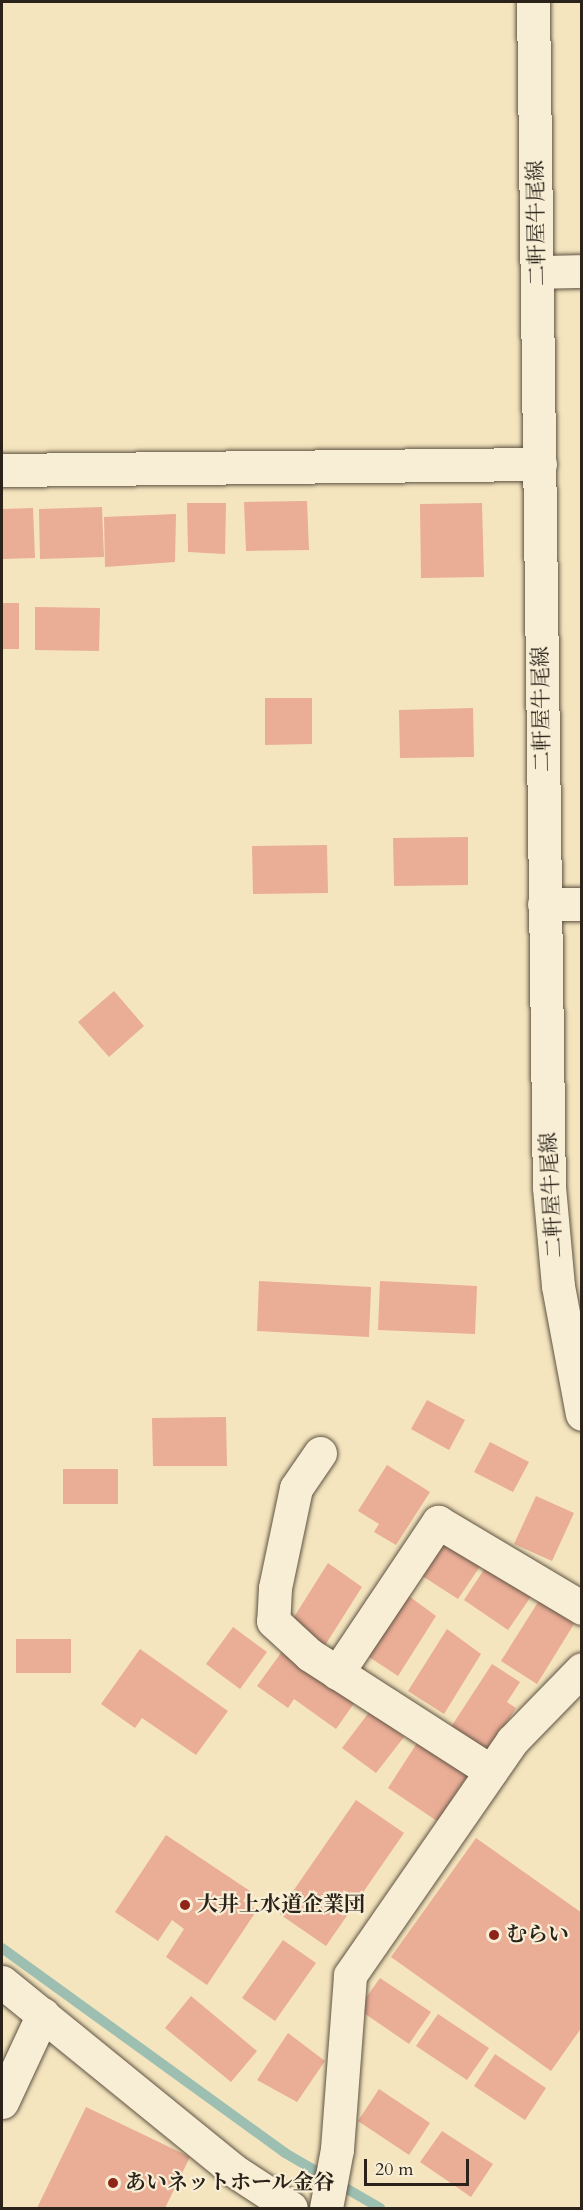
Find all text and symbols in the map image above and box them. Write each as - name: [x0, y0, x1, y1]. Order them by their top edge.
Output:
- street label: 二軒屋牛尾線: [523, 160, 551, 286]
- street label: 二軒屋牛尾線: [528, 646, 556, 772]
- street label: 二軒屋牛尾線: [536, 1131, 568, 1259]
- place label: 大井上水道企業団: [197, 1892, 365, 1918]
- marker: 大井上水道企業団: [178, 1898, 192, 1912]
- place label: むらい: [506, 1922, 569, 1948]
- marker: むらい: [487, 1928, 501, 1942]
- scale bar: [367, 2147, 472, 2185]
- text: 20 m: [375, 2157, 414, 2182]
- place label: あいネットホール金谷: [125, 2170, 335, 2196]
- marker: あいネットホール金谷: [106, 2176, 120, 2190]

